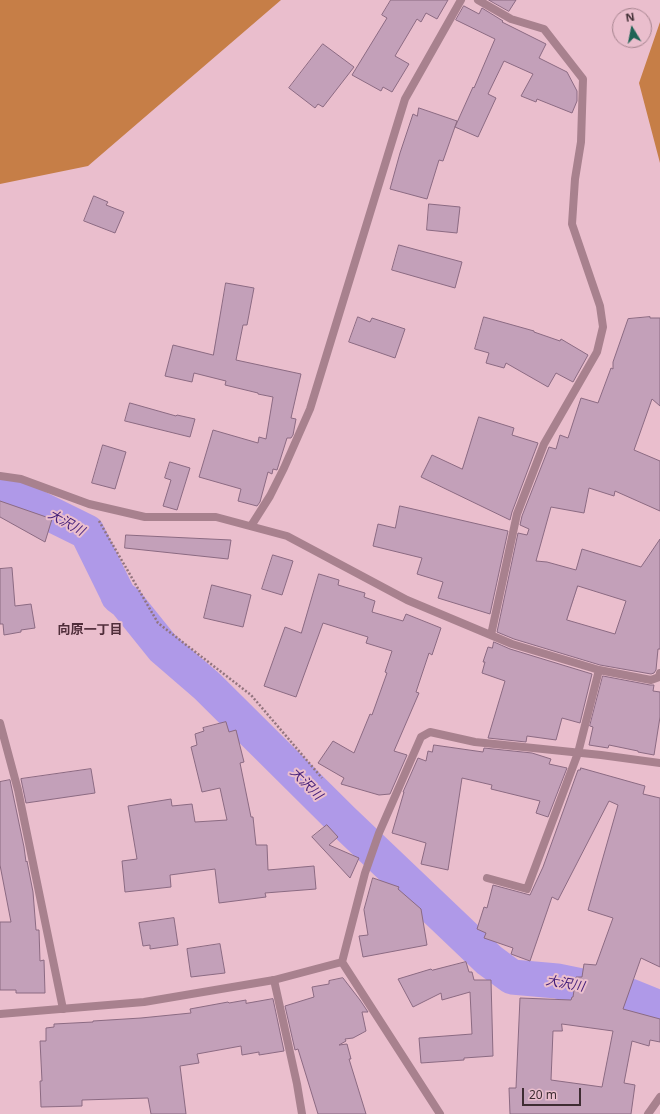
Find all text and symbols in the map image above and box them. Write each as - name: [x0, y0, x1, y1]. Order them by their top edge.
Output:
- north arrow: [612, 8, 652, 48]
- text: N: [624, 9, 636, 25]
- water label: 大沢川: [45, 507, 87, 539]
- district label: 向原一丁目: [58, 622, 122, 638]
- water label: 大沢川: [287, 765, 325, 803]
- water label: 大沢川: [544, 973, 586, 995]
- scale bar: [524, 1080, 583, 1106]
- text: 20 m: [529, 1086, 557, 1103]

